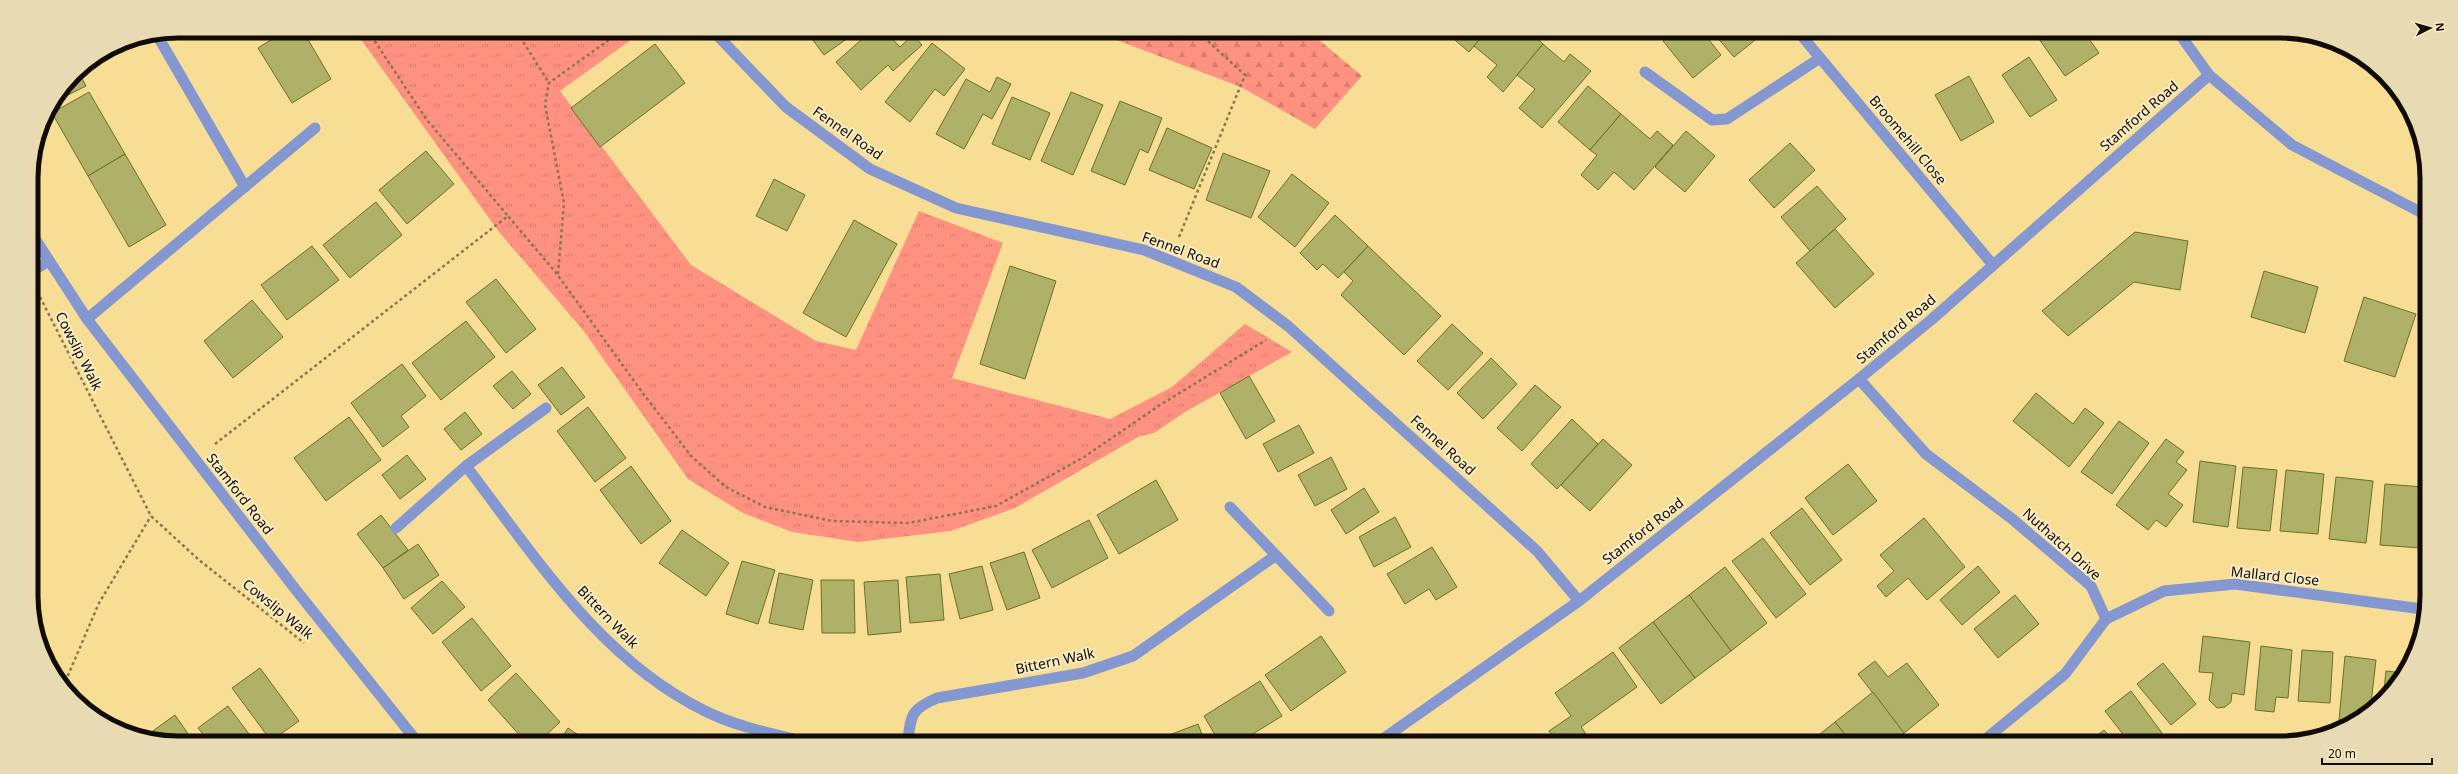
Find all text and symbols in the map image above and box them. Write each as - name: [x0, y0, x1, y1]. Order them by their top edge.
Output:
- north arrow: [2410, 8, 2450, 48]
- text: N: [2433, 22, 2448, 32]
- street label: Stamford Road: [2095, 76, 2182, 155]
- street label: Broomehill Close: [1865, 91, 1951, 188]
- street label: Fennel Road: [810, 102, 887, 164]
- street label: Fennel Road: [1140, 227, 1223, 272]
- street label: Stamford Road: [1852, 290, 1939, 368]
- street label: Cowslip Walk: [51, 308, 108, 394]
- street label: Fennel Road: [1407, 410, 1480, 479]
- street label: Stamford Road: [203, 449, 278, 538]
- street label: Stamford Road: [1598, 493, 1687, 568]
- street label: Nuthatch Drive: [2019, 503, 2106, 584]
- street label: Mallard Close: [2230, 561, 2320, 590]
- street label: Cowslip Walk: [239, 574, 318, 643]
- street label: Bittern Walk: [574, 581, 644, 653]
- street label: Bittern Walk: [1014, 643, 1097, 678]
- scale bar: [2322, 740, 2432, 766]
- text: 20 m: [2328, 745, 2356, 762]

